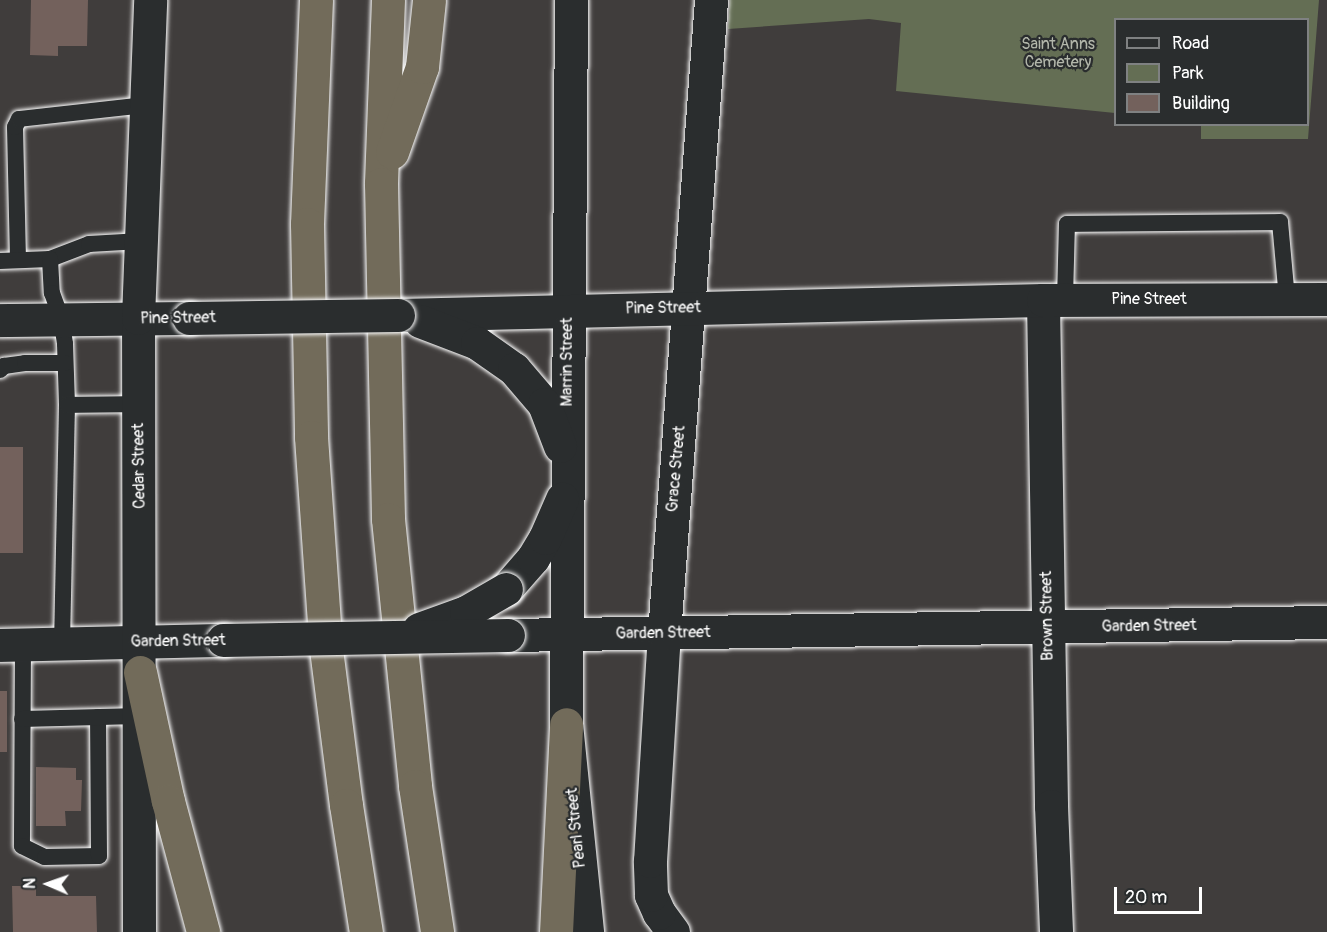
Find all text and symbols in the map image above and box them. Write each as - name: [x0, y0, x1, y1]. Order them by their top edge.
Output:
- legend: [1114, 18, 1309, 126]
- text: Road: [1172, 32, 1209, 55]
- park label: Saint Anns Cemetery: [1021, 34, 1095, 72]
- text: Park: [1172, 62, 1204, 85]
- text: Building: [1172, 92, 1230, 115]
- street label: Pine Street: [1111, 289, 1187, 309]
- street label: Pine Street: [625, 298, 701, 318]
- street label: Pine Street: [140, 308, 216, 328]
- street label: Marrin Street: [557, 318, 577, 406]
- street label: Cedar Street: [129, 423, 149, 509]
- street label: Grace Street: [663, 425, 689, 513]
- street label: Brown Street: [1037, 571, 1057, 661]
- street label: Garden Street: [1101, 616, 1197, 636]
- street label: Garden Street: [615, 623, 711, 643]
- street label: Garden Street: [130, 631, 226, 651]
- street label: Pearl Street: [562, 787, 590, 869]
- north arrow: [18, 854, 78, 914]
- scale bar: [1117, 875, 1206, 913]
- text: N: [20, 878, 40, 889]
- text: 20 m: [1125, 886, 1167, 909]

